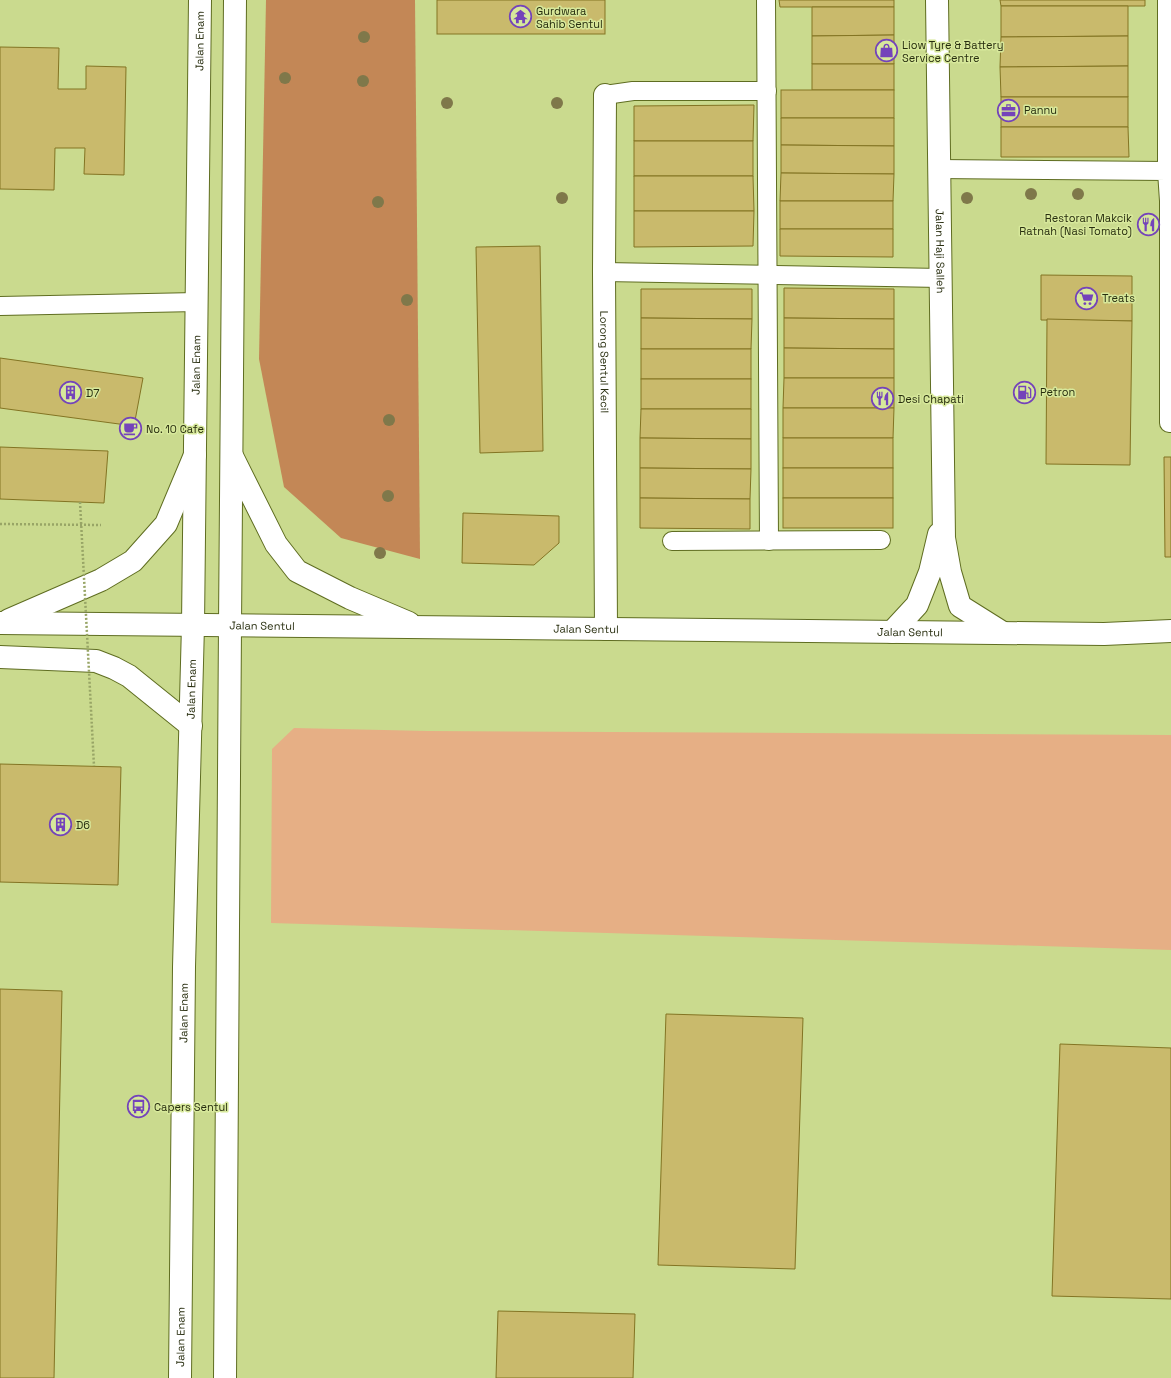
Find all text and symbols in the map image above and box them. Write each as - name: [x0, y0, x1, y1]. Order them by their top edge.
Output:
- temple icon: Gurdwara Sahib Sentul: [508, 4, 534, 30]
- place label: Gurdwara Sahib Sentul: [536, 4, 603, 31]
- street label: Jalan Enam: [192, 11, 207, 71]
- shop icon: Liow Tyre & Battery Service Centre: [873, 38, 899, 64]
- place label: Liow Tyre & Battery Service Centre: [902, 38, 1003, 65]
- office icon: Pannu: [995, 97, 1021, 123]
- place label: Pannu: [1024, 103, 1057, 117]
- street label: Jalan Haji Salleh: [933, 209, 948, 293]
- place label: Restoran Makcik Ratnah (Nasi Tomato): [1019, 211, 1132, 238]
- restaurant icon: Restoran Makcik Ratnah (Nasi Tomato): [1135, 211, 1161, 237]
- supermarket icon: Treats: [1073, 285, 1099, 311]
- place label: Treats: [1102, 291, 1135, 305]
- street label: Lorong Sentul Kecil: [597, 311, 612, 413]
- street label: Jalan Enam: [189, 335, 203, 395]
- fuel station icon: Petron: [1011, 379, 1037, 405]
- building icon: D7: [57, 380, 83, 406]
- place label: Petron: [1040, 385, 1075, 399]
- place label: D7: [86, 386, 100, 400]
- restaurant icon: Desi Chapati: [869, 386, 895, 412]
- place label: Desi Chapati: [898, 392, 964, 406]
- cafe icon: No. 10 Cafe: [117, 416, 143, 442]
- place label: No. 10 Cafe: [146, 422, 204, 436]
- street label: Jalan Sentul: [229, 618, 295, 633]
- street label: Jalan Sentul: [553, 622, 619, 636]
- street label: Jalan Sentul: [877, 625, 943, 639]
- street label: Jalan Enam: [184, 659, 199, 719]
- building icon: D6: [47, 812, 73, 838]
- place label: D6: [76, 818, 90, 832]
- street label: Jalan Enam: [176, 983, 191, 1043]
- bus stop icon: Capers Sentul: [125, 1094, 151, 1120]
- place label: Capers Sentul: [154, 1100, 228, 1114]
- street label: Jalan Enam: [173, 1307, 188, 1367]

